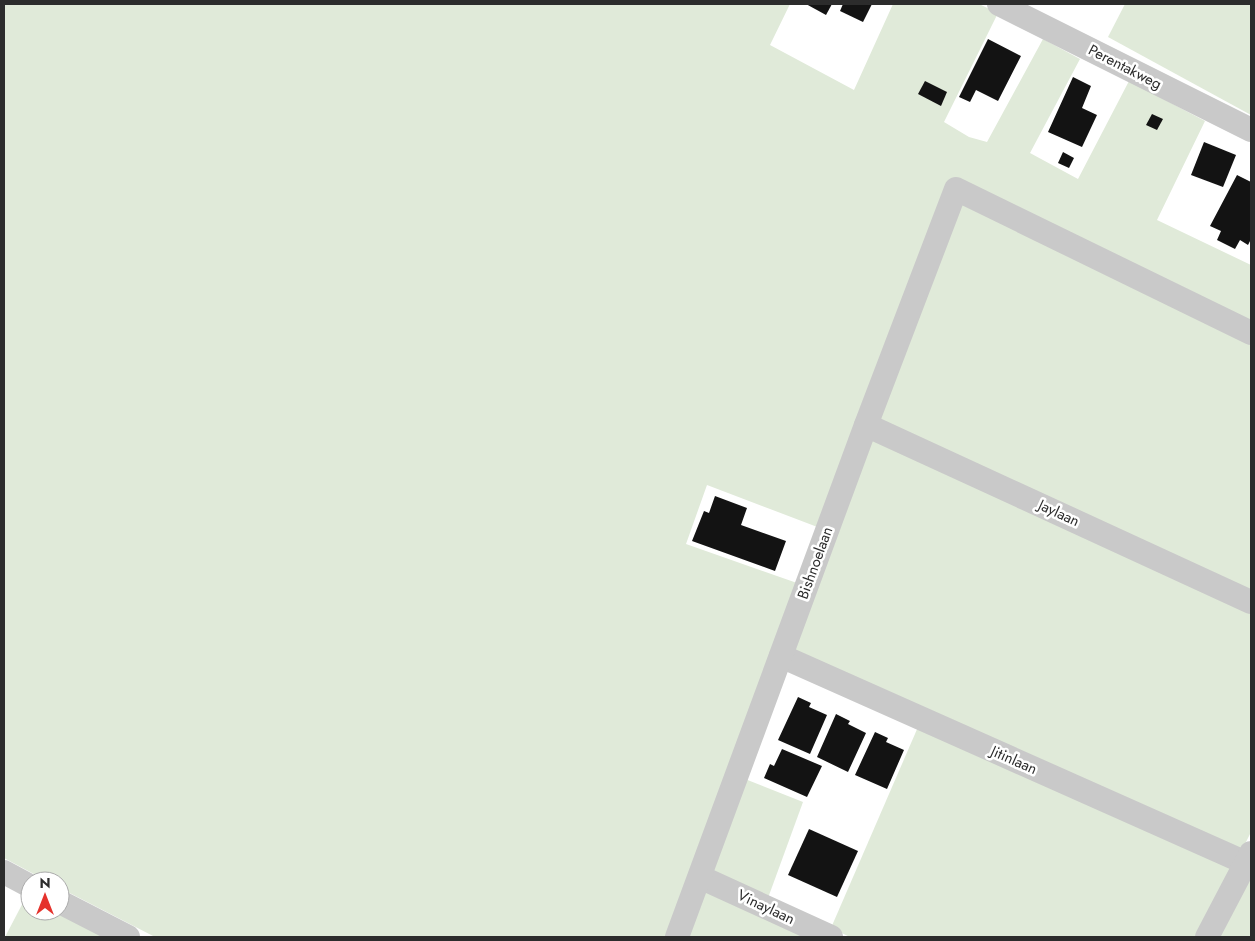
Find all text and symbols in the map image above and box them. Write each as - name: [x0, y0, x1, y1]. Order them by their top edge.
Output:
- street label: Perentakweg: [1084, 39, 1166, 95]
- street label: Jaylaan: [1033, 493, 1083, 532]
- street label: Bishnoelaan: [792, 524, 838, 602]
- street label: Jitinlaan: [985, 739, 1041, 780]
- north arrow: [20, 871, 70, 921]
- text: N: [39, 873, 51, 893]
- street label: Vinaylaan: [734, 884, 798, 930]

